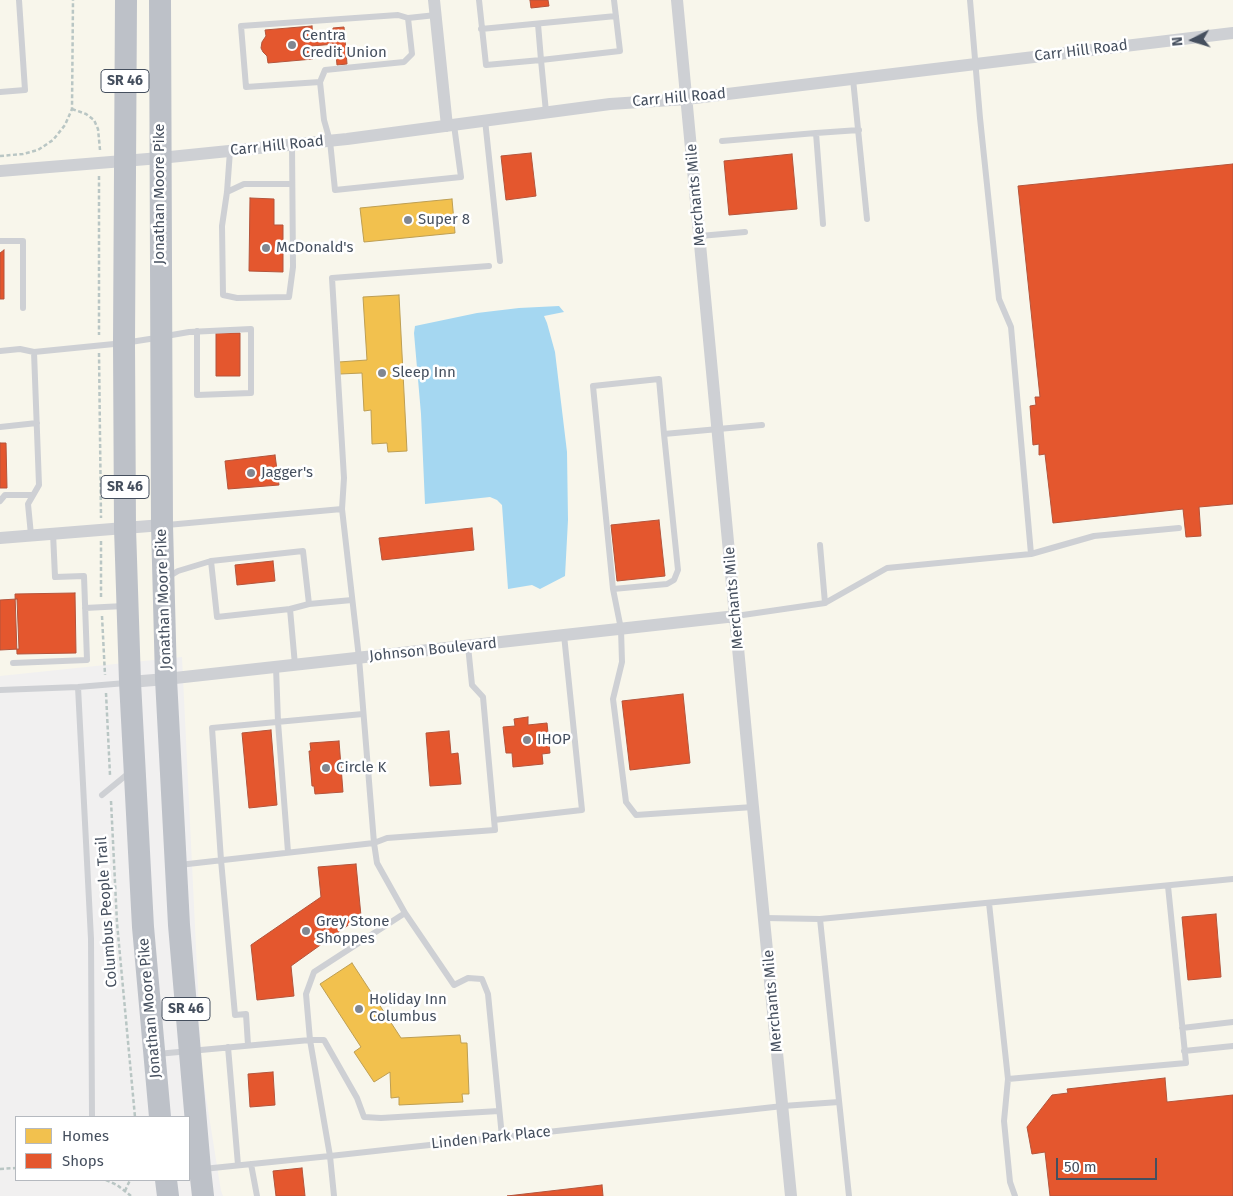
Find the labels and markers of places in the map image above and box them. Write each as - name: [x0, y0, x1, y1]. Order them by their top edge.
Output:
- place label: Centra Credit Union: [302, 27, 387, 62]
- marker: Centra Credit Union: [286, 39, 298, 51]
- place label: Super 8: [418, 211, 470, 229]
- marker: Super 8: [402, 214, 414, 226]
- place label: McDonald's: [276, 239, 353, 257]
- marker: McDonald's: [260, 242, 272, 254]
- place label: Sleep Inn: [392, 364, 456, 382]
- marker: Sleep Inn: [376, 367, 388, 379]
- place label: Jagger's: [261, 464, 313, 482]
- marker: Jagger's: [245, 467, 257, 479]
- place label: IHOP: [537, 731, 571, 749]
- marker: IHOP: [521, 734, 533, 746]
- place label: Circle K: [336, 759, 386, 777]
- marker: Circle K: [320, 762, 332, 774]
- place label: Grey Stone Shoppes: [316, 913, 389, 948]
- marker: Grey Stone Shoppes: [300, 925, 312, 937]
- place label: Holiday Inn Columbus: [369, 991, 447, 1026]
- marker: Holiday Inn Columbus: [353, 1003, 365, 1015]

